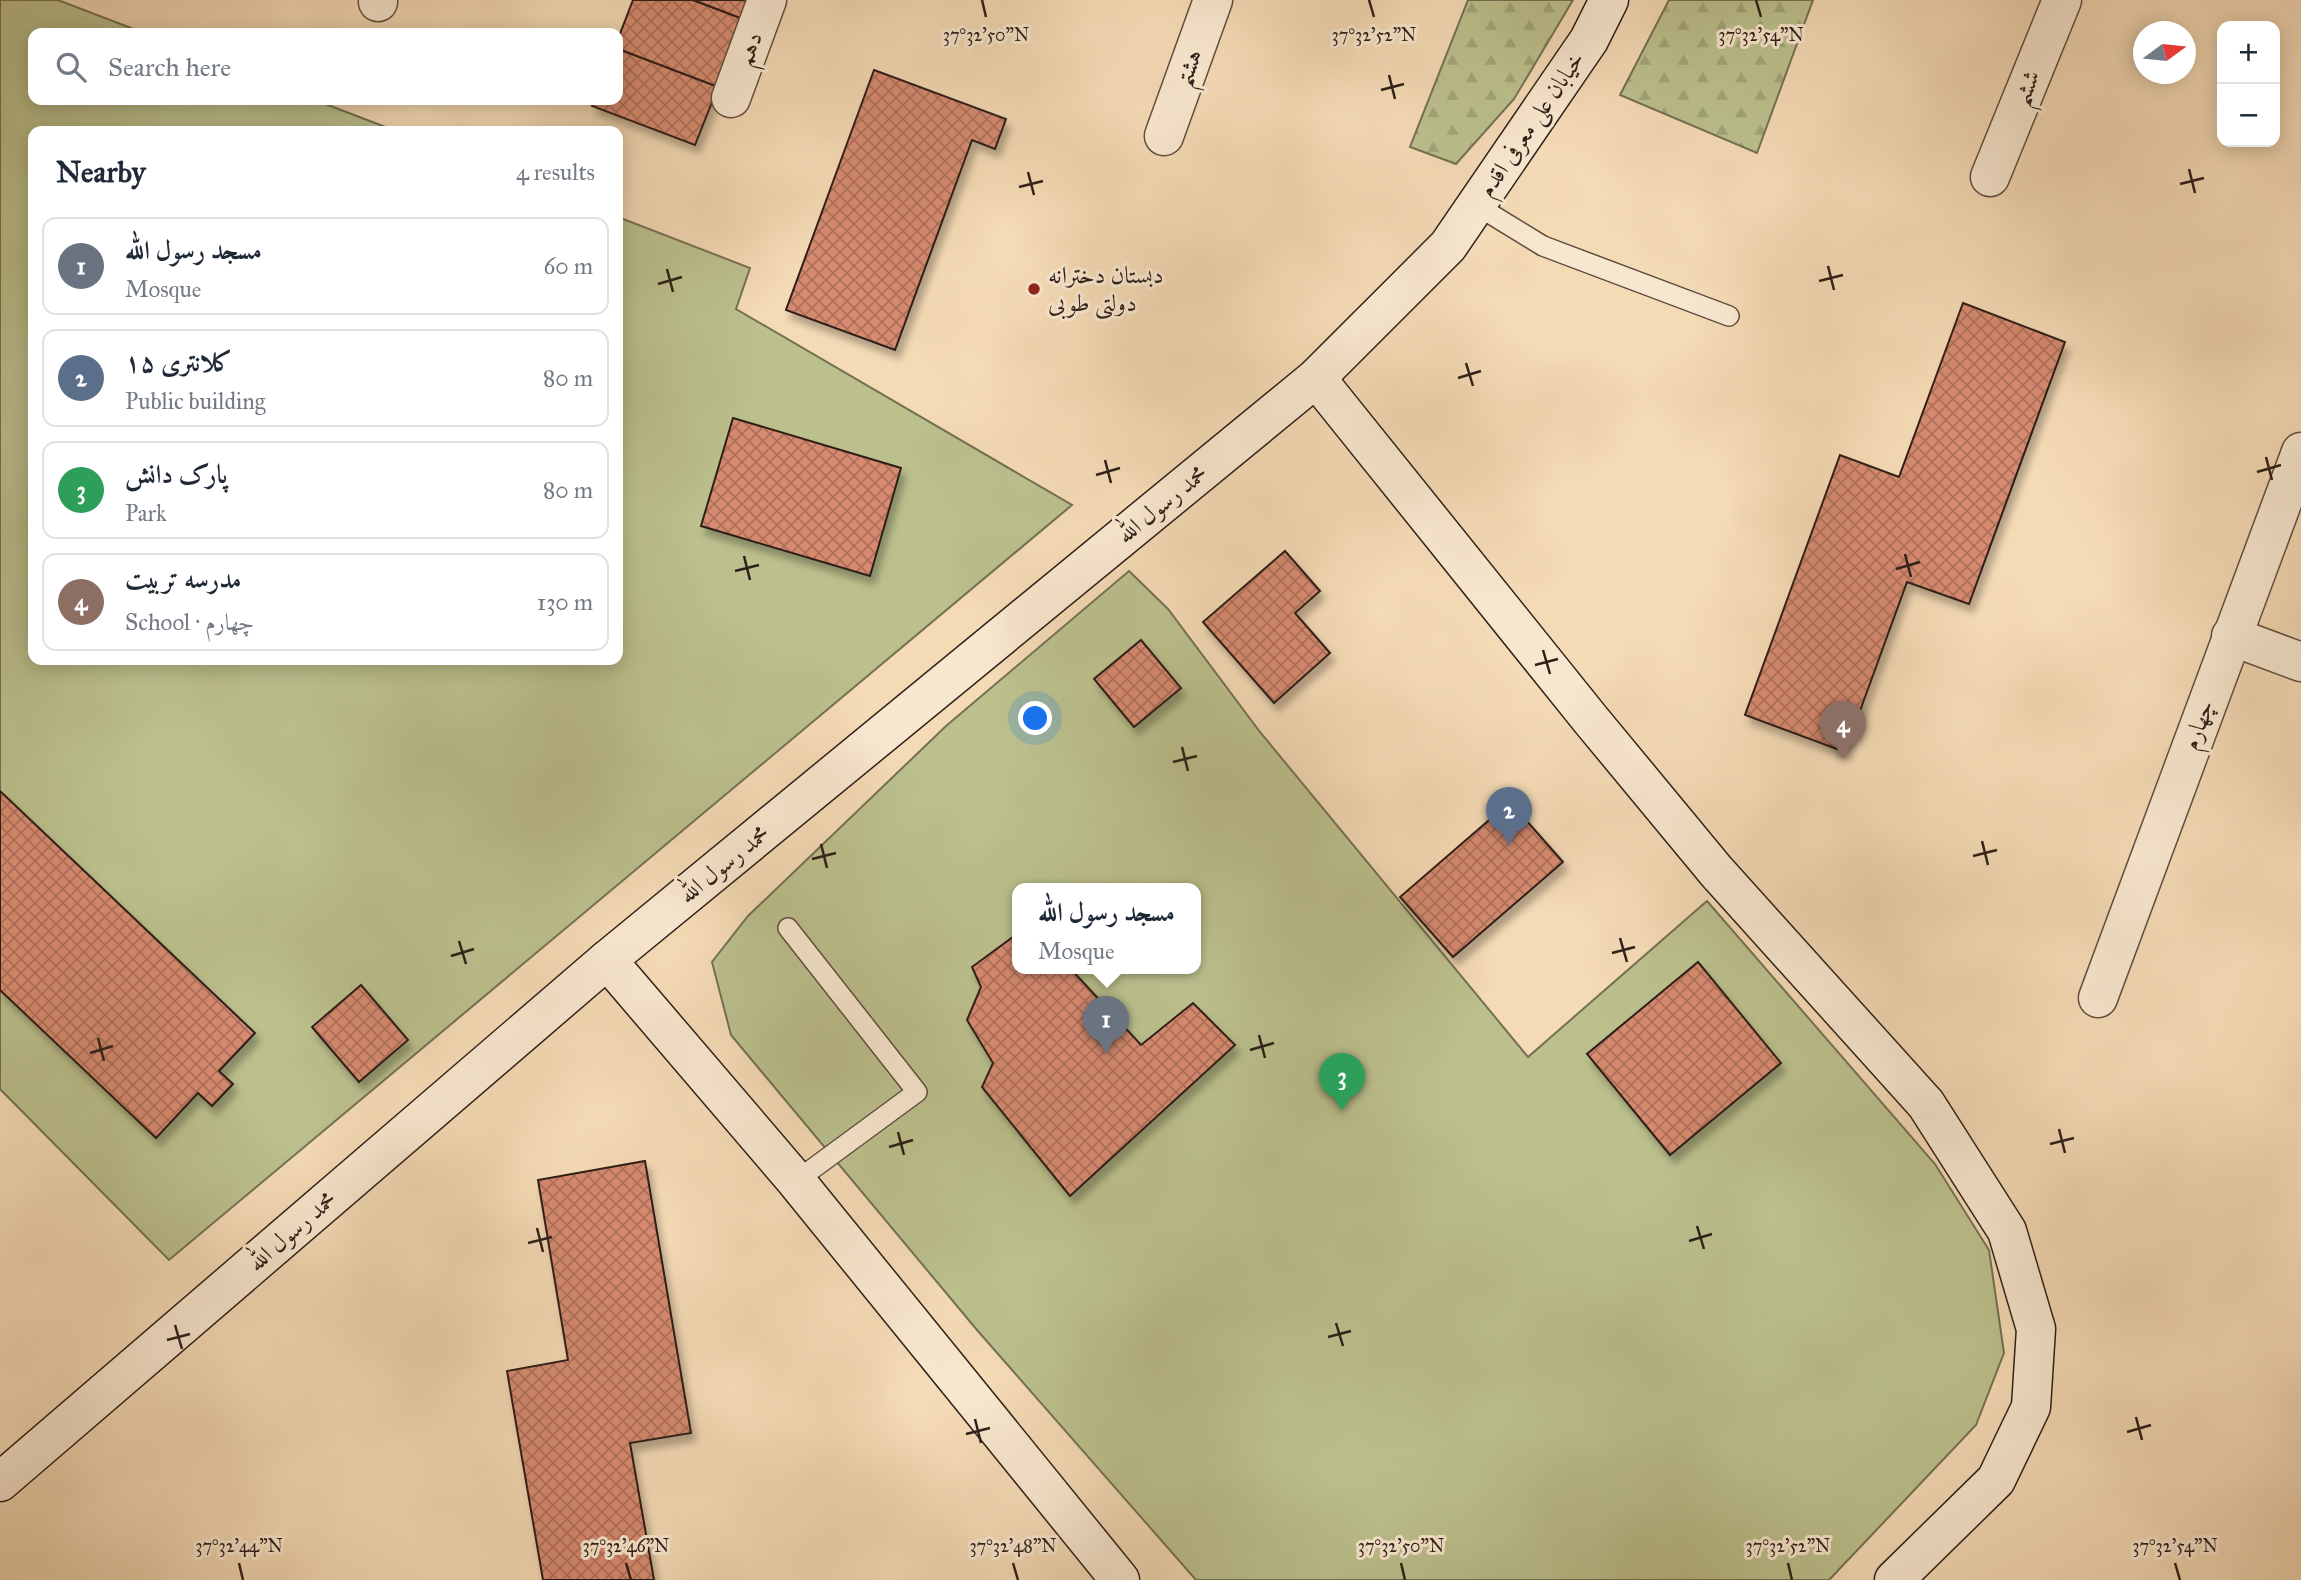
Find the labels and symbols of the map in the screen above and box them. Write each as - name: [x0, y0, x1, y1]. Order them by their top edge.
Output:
- north arrow: [2133, 21, 2196, 84]
- text: 37°32'50"N: [943, 24, 1029, 46]
- text: 37°32'52"N: [1332, 24, 1416, 46]
- text: 37°32'54"N: [1718, 24, 1804, 46]
- street label: دهم: [729, 28, 776, 73]
- street label: هشتم: [1167, 45, 1217, 94]
- street label: خیابان علی معرفی اقدم: [1471, 45, 1596, 206]
- street label: ششم: [2005, 66, 2055, 114]
- place label: دبستان دخترانه دولتی طوبی: [1048, 260, 1164, 320]
- marker: دبستان دخترانه دولتی طوبی: [1026, 281, 1042, 297]
- street label: محمد رسول الله: [1108, 455, 1213, 550]
- street label: چهارم: [2175, 696, 2226, 756]
- your location: [1018, 701, 1052, 735]
- pin: 4: [1820, 701, 1866, 759]
- pin: 2: [1486, 787, 1532, 845]
- street label: محمد رسول الله: [670, 815, 775, 910]
- pin: 1: [1083, 996, 1129, 1054]
- pin: 3: [1319, 1053, 1365, 1111]
- street label: محمد رسول الله: [239, 1181, 343, 1278]
- text: 37°32'44"N: [195, 1535, 283, 1557]
- text: 37°32'46"N: [583, 1535, 669, 1557]
- text: 37°32'48"N: [969, 1535, 1057, 1557]
- text: 37°32'50"N: [1358, 1535, 1444, 1557]
- text: 37°32'52"N: [1746, 1535, 1830, 1557]
- text: 37°32'54"N: [2132, 1535, 2218, 1557]

